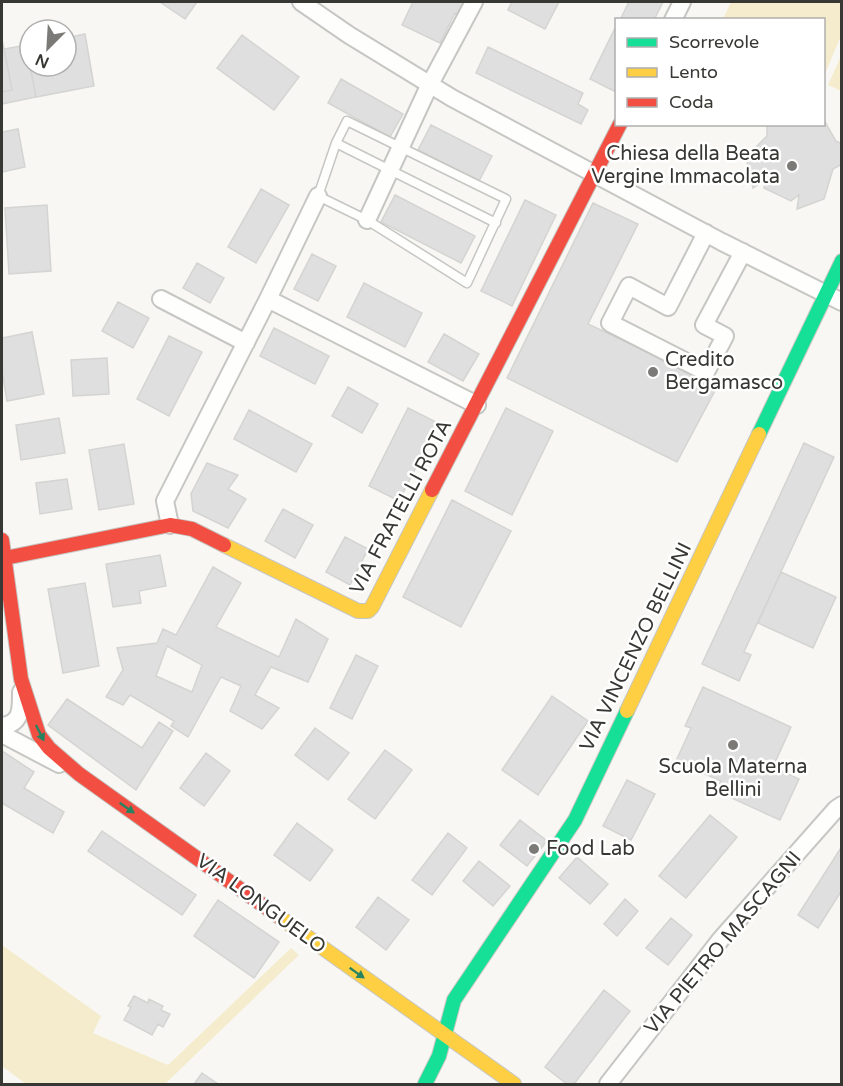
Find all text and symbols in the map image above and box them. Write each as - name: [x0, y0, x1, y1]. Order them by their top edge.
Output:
- north arrow: [18, 18, 78, 78]
- legend: [615, 18, 825, 126]
- text: Scorrevole: [669, 31, 759, 53]
- text: N: [32, 49, 52, 73]
- text: Lento: [669, 61, 718, 83]
- text: Coda: [669, 91, 714, 113]
- place label: Chiesa della Beata Vergine Immacolata: [591, 142, 780, 189]
- marker: Chiesa della Beata Vergine Immacolata: [785, 159, 799, 173]
- place label: Credito Bergamasco: [665, 348, 783, 395]
- marker: Credito Bergamasco: [646, 365, 660, 379]
- street label: VIA FRATELLI ROTA: [345, 416, 457, 598]
- street label: VIA VINCENZO BELLINI: [575, 539, 697, 755]
- one-way arrow: [35, 725, 45, 742]
- marker: Scuola Materna Bellini: [726, 738, 740, 752]
- place label: Scuola Materna Bellini: [659, 755, 807, 802]
- one-way arrow: [119, 802, 135, 813]
- place label: Food Lab: [546, 837, 635, 861]
- marker: Food Lab: [527, 842, 541, 856]
- street label: VIA PIETRO MASCAGNI: [639, 847, 807, 1039]
- street label: VIA LONGUELO: [192, 849, 330, 959]
- one-way arrow: [350, 966, 365, 978]

